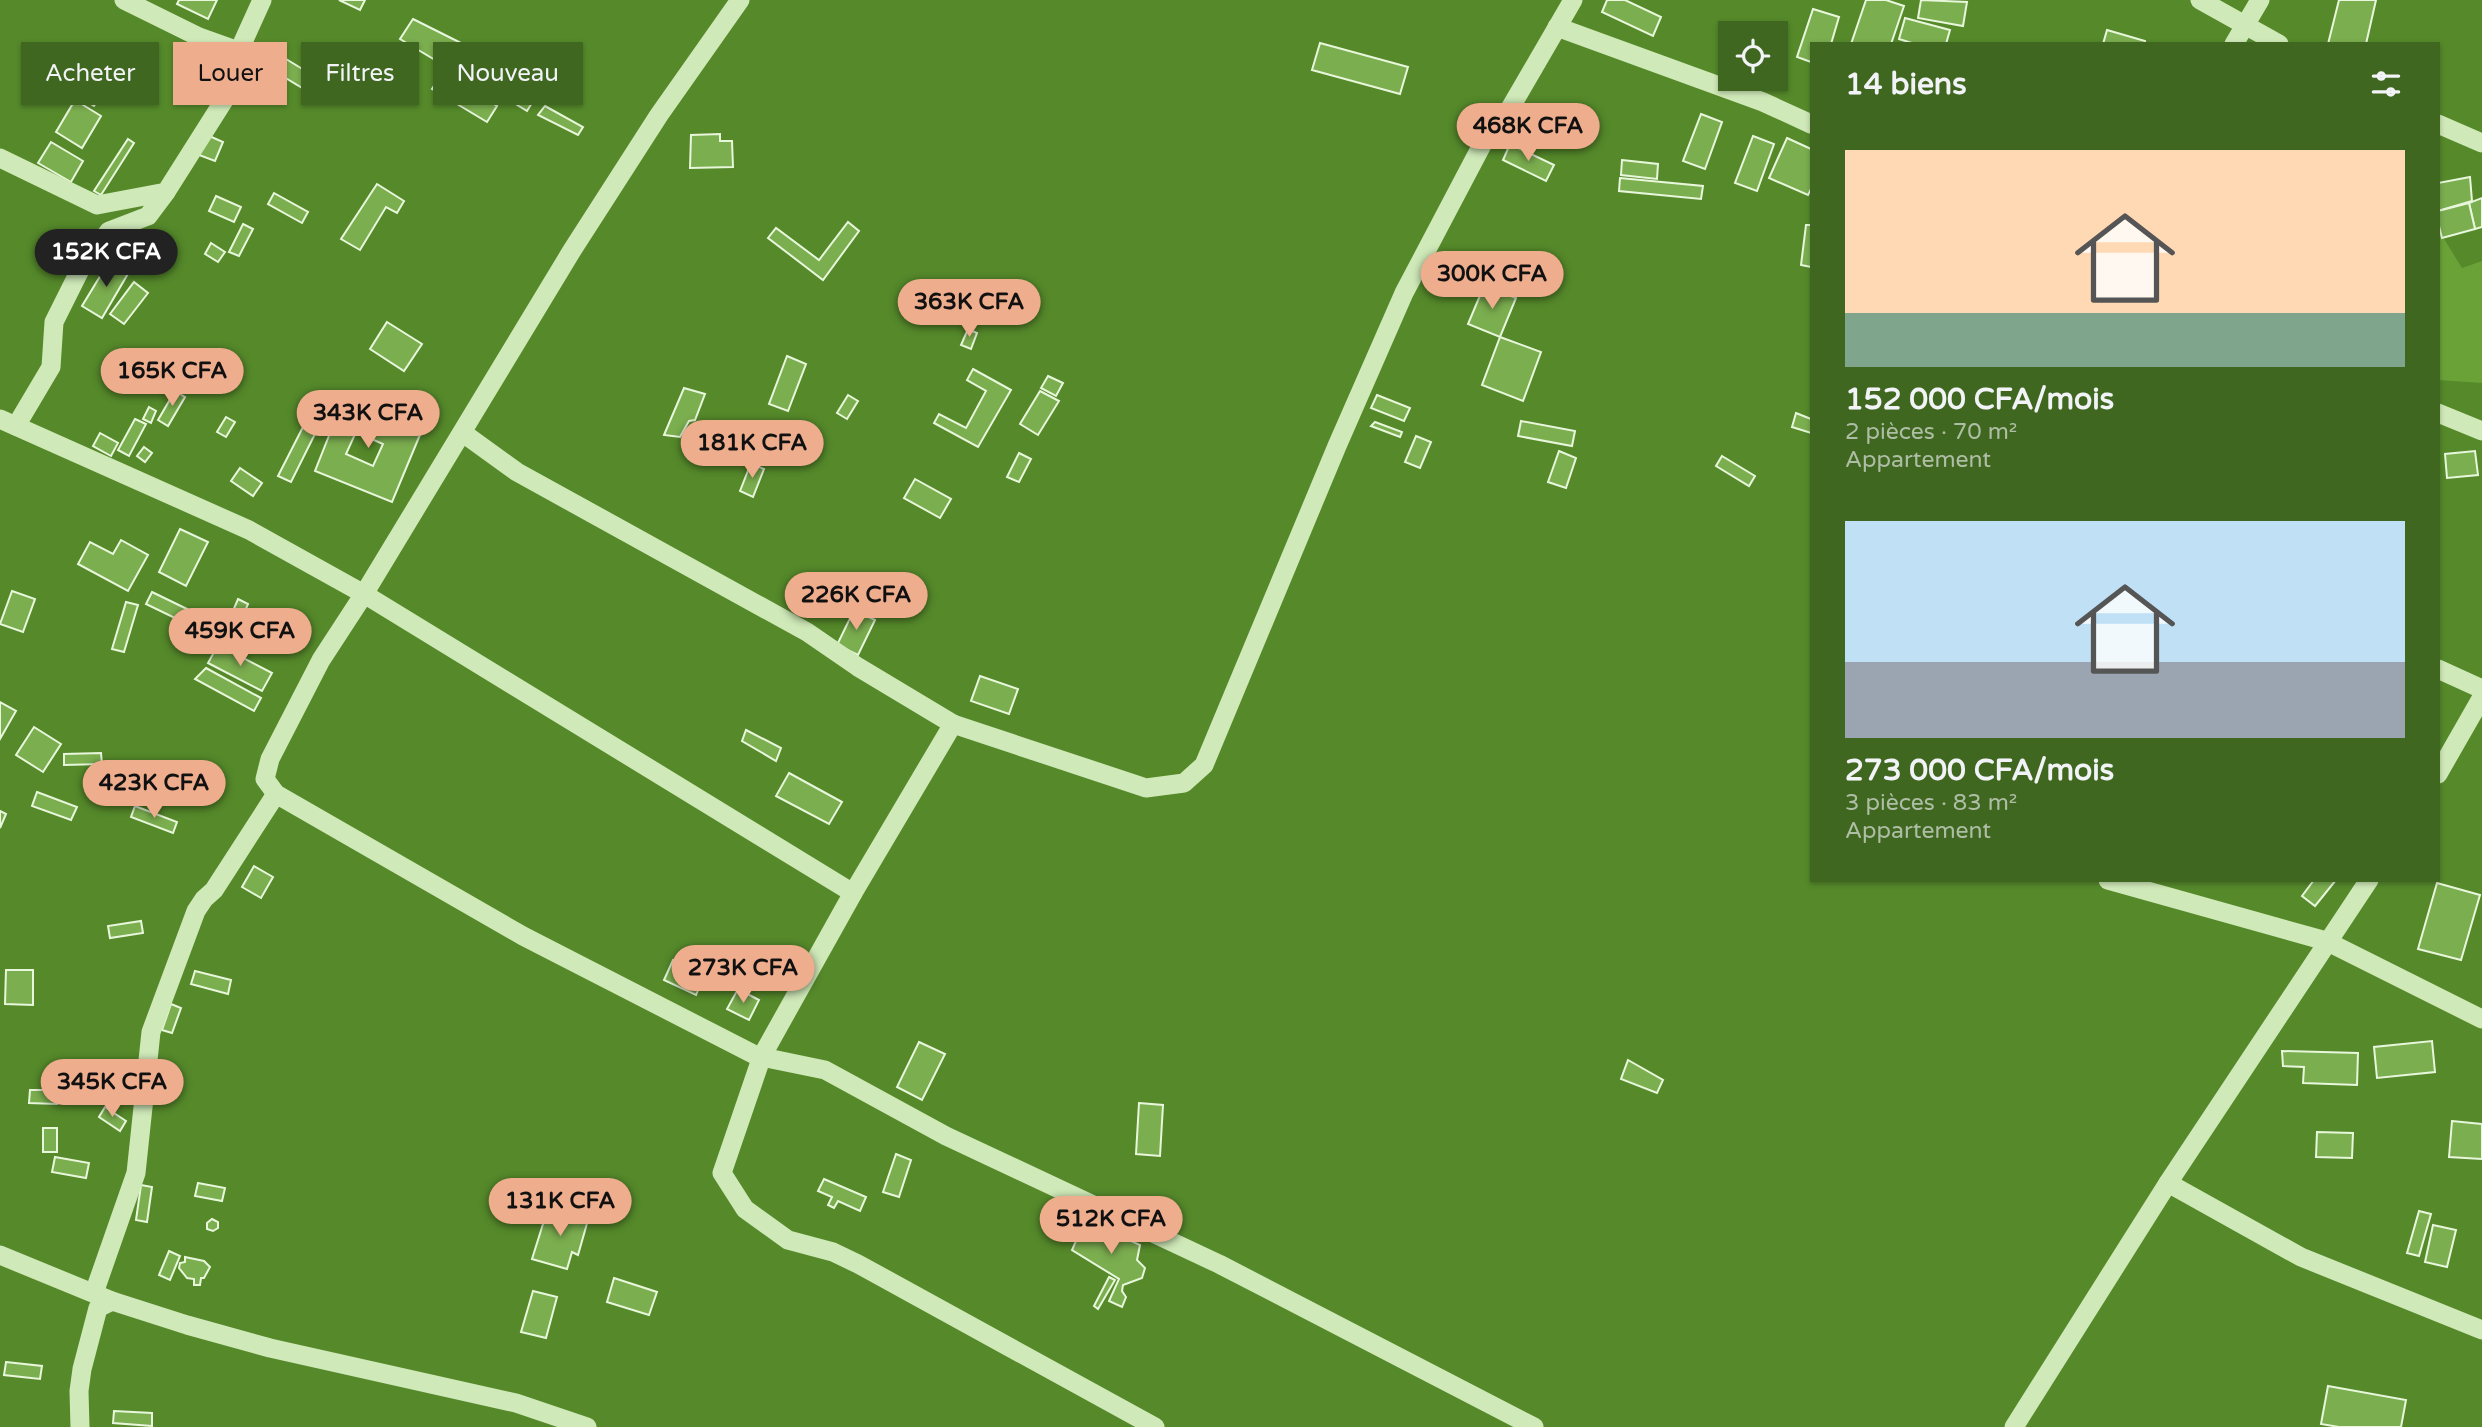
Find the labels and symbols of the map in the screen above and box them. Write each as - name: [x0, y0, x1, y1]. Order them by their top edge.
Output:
- pin: 468K CFA: [1456, 104, 1600, 163]
- pin: 152K CFA: [34, 230, 178, 289]
- pin: 300K CFA: [1420, 252, 1564, 311]
- pin: 363K CFA: [897, 280, 1041, 339]
- pin: 165K CFA: [100, 348, 244, 408]
- pin: 343K CFA: [296, 391, 440, 450]
- pin: 181K CFA: [680, 420, 824, 480]
- pin: 226K CFA: [784, 572, 928, 632]
- pin: 459K CFA: [168, 608, 312, 668]
- pin: 423K CFA: [82, 760, 226, 820]
- pin: 273K CFA: [671, 946, 815, 1005]
- pin: 345K CFA: [40, 1060, 184, 1119]
- pin: 131K CFA: [488, 1178, 632, 1238]
- pin: 512K CFA: [1039, 1196, 1183, 1256]

